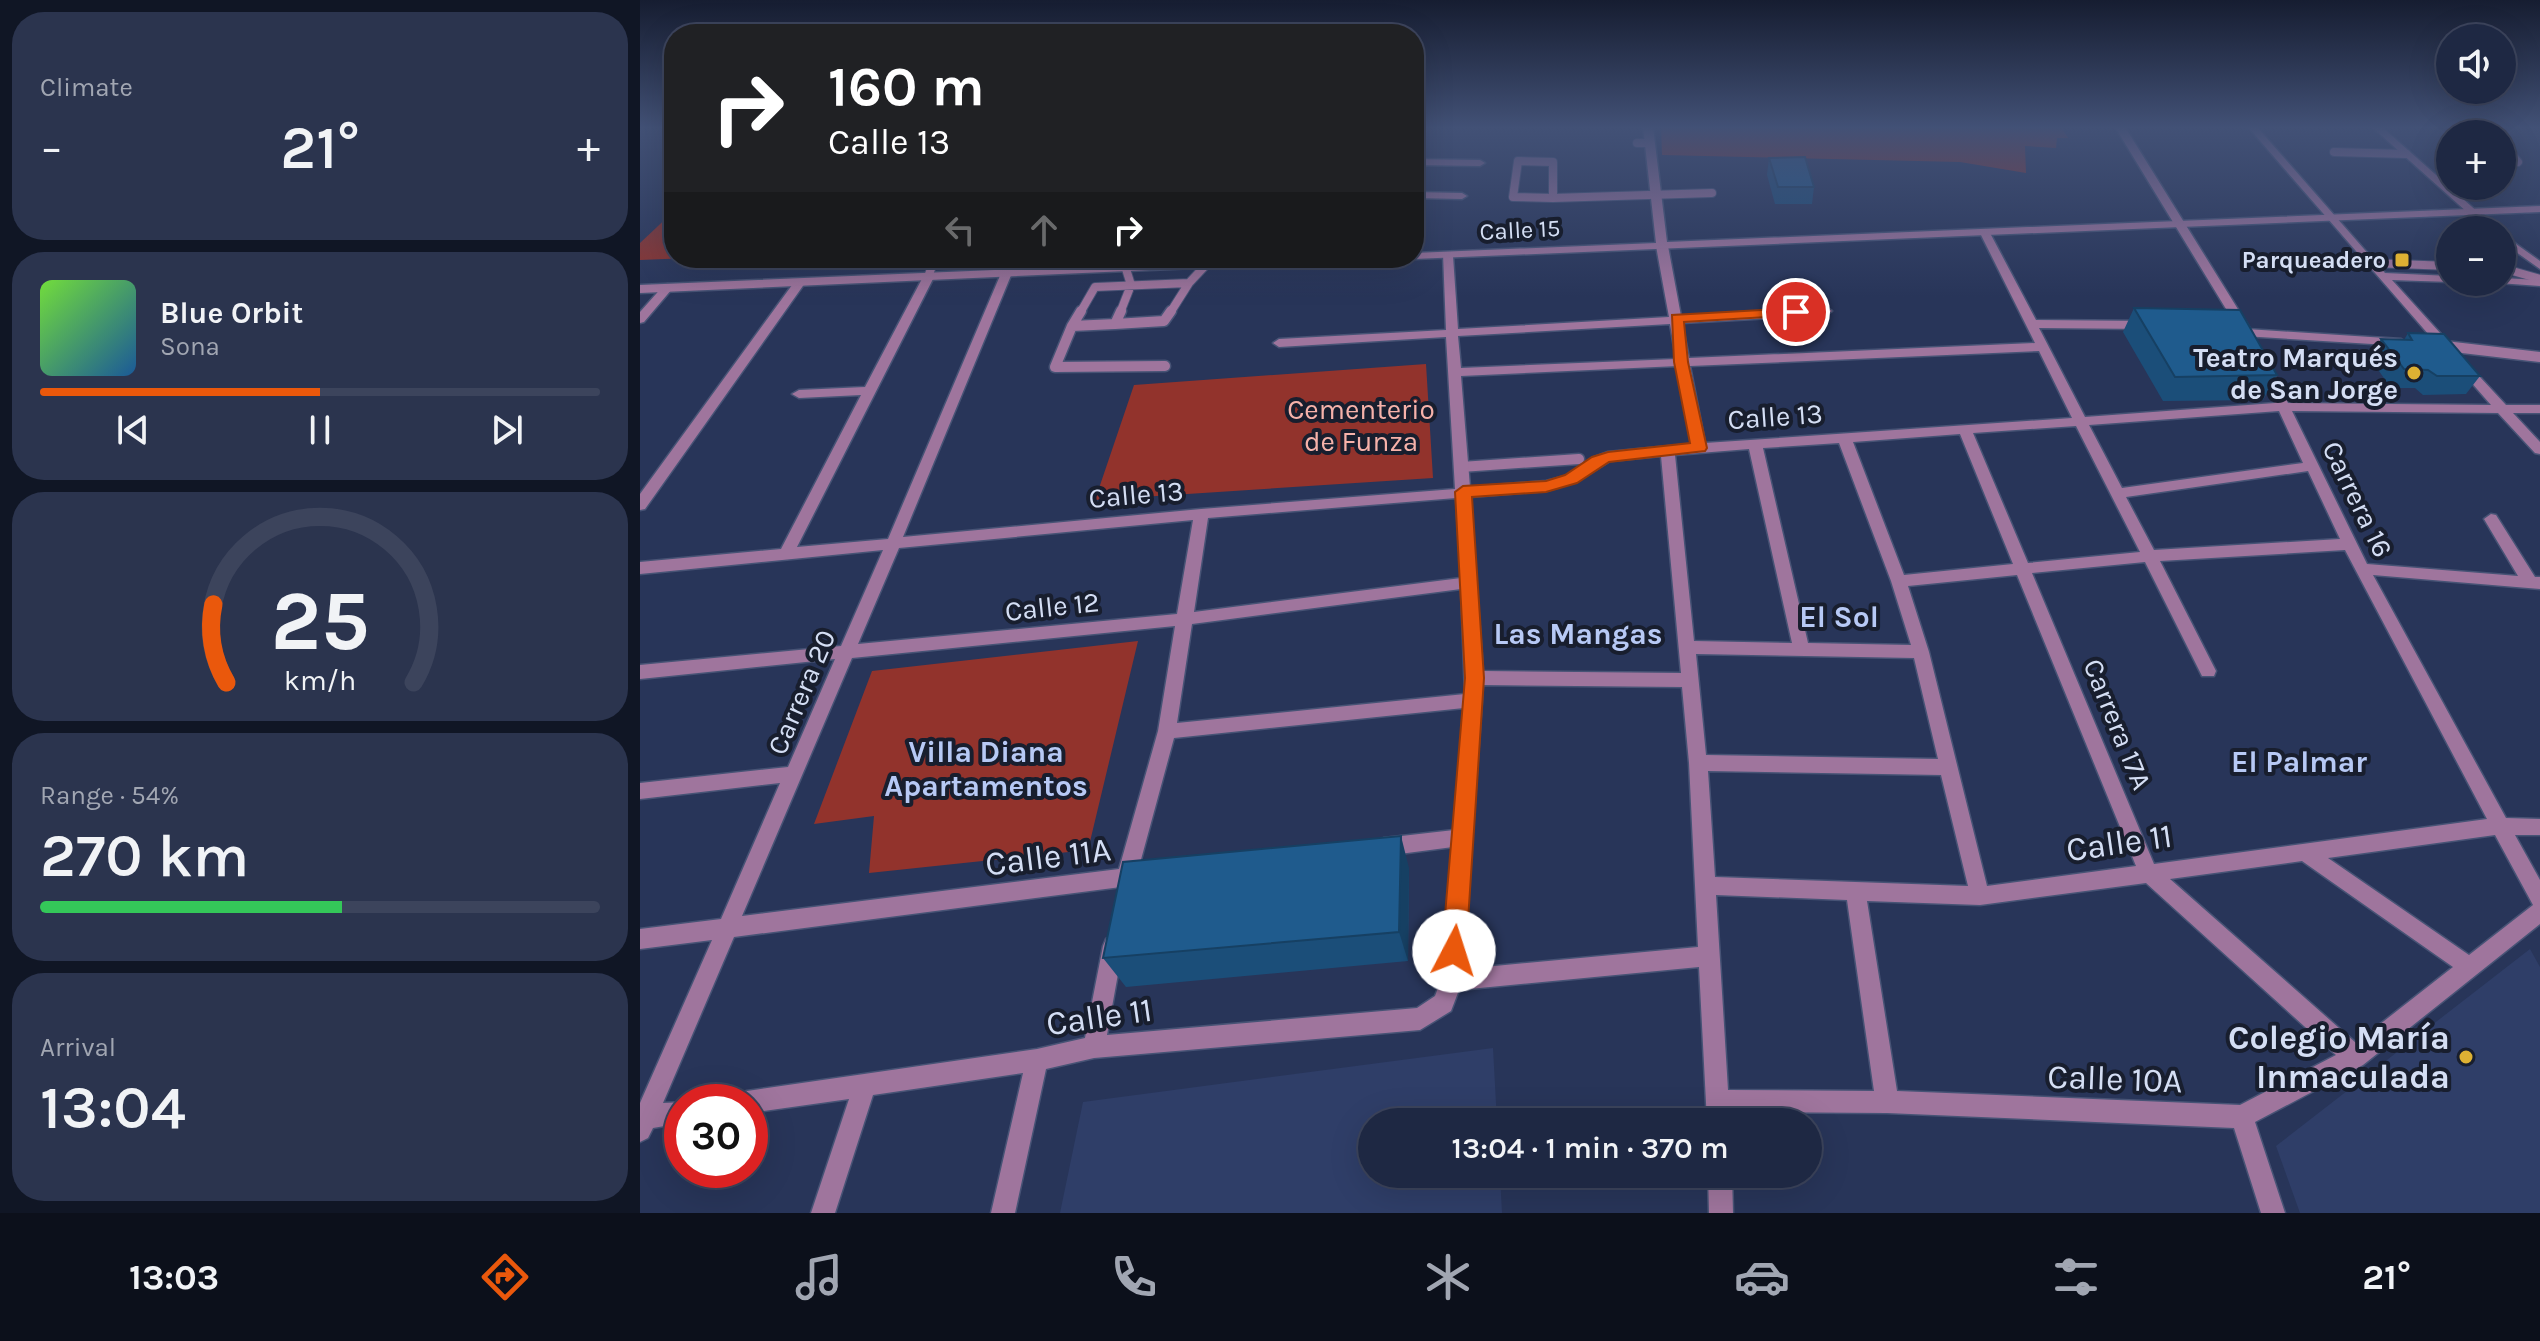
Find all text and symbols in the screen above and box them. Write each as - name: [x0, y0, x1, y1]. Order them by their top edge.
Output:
- map controls: [2436, 24, 2516, 296]
- button: sound: [2436, 24, 2516, 104]
- text: 160 m: [828, 54, 985, 119]
- icon: right: [696, 56, 800, 160]
- text: Climate: [40, 72, 133, 103]
- text: 21°: [280, 113, 360, 183]
- button: +: [2436, 120, 2516, 200]
- text: Calle 13: [828, 121, 950, 163]
- text: −: [40, 122, 63, 173]
- text: +: [577, 122, 600, 173]
- icon: left: [938, 208, 982, 252]
- icon: ahead: [1022, 208, 1066, 252]
- icon: right: [1106, 208, 1150, 252]
- street label: Calle 15: [1479, 214, 1561, 246]
- button: −: [2436, 216, 2516, 296]
- place label: Parqueadero: [2242, 246, 2386, 274]
- marker: Parqueadero: [2393, 251, 2411, 269]
- pin: [1762, 278, 1830, 346]
- icon: arrive: [1774, 290, 1818, 334]
- text: Blue Orbit: [160, 295, 303, 331]
- text: Sona: [160, 331, 220, 362]
- place label: Teatro Marqués de San Jorge: [2193, 341, 2398, 406]
- marker: Teatro Marqués de San Jorge: [2405, 364, 2423, 382]
- park label: Cementerio de Funza: [1287, 393, 1435, 458]
- street label: Calle 13: [1726, 397, 1824, 436]
- icon: previous: [111, 408, 155, 452]
- icon: pause: [298, 408, 342, 452]
- icon: next: [485, 408, 529, 452]
- street label: Carrera 16: [2315, 436, 2400, 562]
- street label: Calle 13: [1087, 474, 1185, 515]
- text: 25: [271, 572, 369, 669]
- street label: Calle 12: [1003, 585, 1101, 628]
- district label: El Sol: [1799, 599, 1879, 635]
- district label: Las Mangas: [1493, 616, 1663, 652]
- street label: Carrera 20: [760, 625, 842, 760]
- street label: Carrera 17A: [2076, 654, 2159, 794]
- text: km/h: [284, 664, 356, 697]
- district label: Villa Diana Apartamentos: [884, 734, 1088, 804]
- district label: El Palmar: [2231, 744, 2367, 780]
- text: Range · 54%: [40, 780, 179, 811]
- street label: Calle 11: [2064, 816, 2175, 870]
- text: 270 km: [40, 821, 249, 891]
- street label: Calle 11A: [983, 829, 1113, 885]
- position arrow: [1412, 909, 1496, 993]
- street label: Calle 11: [1044, 990, 1155, 1044]
- place label: Colegio María Inmaculada: [2228, 1018, 2450, 1097]
- text: Arrival: [40, 1032, 116, 1063]
- marker: Colegio María Inmaculada: [2457, 1048, 2475, 1066]
- street label: Calle 10A: [2047, 1057, 2183, 1101]
- text: 13:04: [40, 1073, 186, 1143]
- speed limit sign: 30: [664, 1084, 768, 1188]
- text: 13:04 · 1 min · 370 m: [1451, 1130, 1729, 1166]
- icon: directions: [477, 1249, 533, 1305]
- icon: music: [791, 1249, 847, 1305]
- icon: phone: [1106, 1249, 1162, 1305]
- icon: climate: [1420, 1249, 1476, 1305]
- icon: car: [1734, 1249, 1790, 1305]
- icon: filters: [2048, 1249, 2104, 1305]
- text: 13:03: [129, 1256, 219, 1298]
- text: 21°: [2362, 1256, 2411, 1298]

